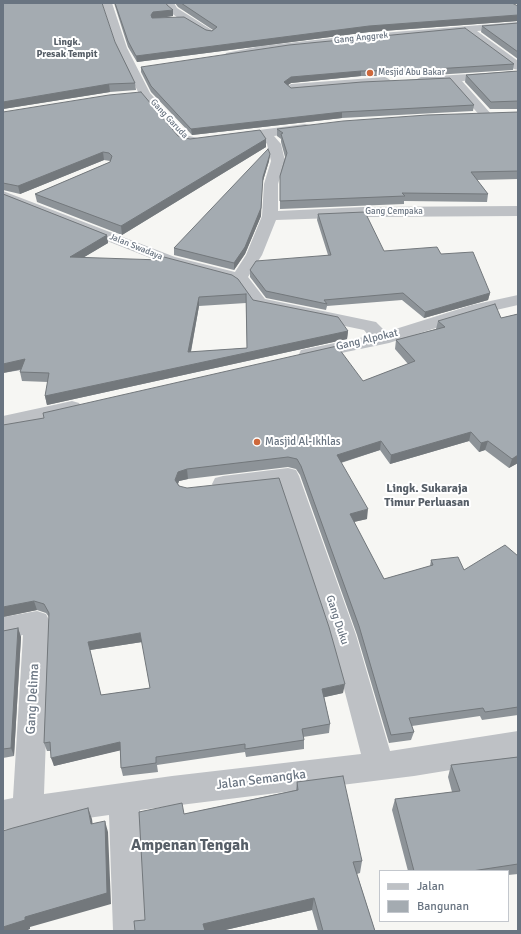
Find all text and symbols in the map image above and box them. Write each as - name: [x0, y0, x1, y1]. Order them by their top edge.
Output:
- street label: Gang Anggrek: [334, 30, 388, 46]
- district label: Lingk. Presak Tempit: [37, 36, 97, 60]
- marker: Mesjid Abu Bakar: [365, 68, 375, 78]
- place label: Mesjid Abu Bakar: [378, 68, 445, 78]
- street label: Gang Garuda: [148, 97, 190, 141]
- street label: Gang Cempaka: [365, 207, 423, 217]
- street label: Jalan Swadaya: [108, 231, 164, 263]
- street label: Gang Alpokat: [335, 326, 399, 354]
- place label: Masjid Al-Ikhlas: [265, 435, 341, 449]
- marker: Masjid Al-Ikhlas: [252, 437, 262, 447]
- district label: Lingk. Sukaraja Timur Perluasan: [384, 482, 470, 510]
- street label: Gang Duku: [323, 594, 351, 646]
- street label: Gang Delima: [23, 663, 43, 735]
- street label: Jalan Semangka: [215, 767, 307, 793]
- district label: Ampenan Tengah: [131, 836, 249, 856]
- legend: [379, 870, 509, 922]
- text: Jalan: [417, 879, 444, 894]
- text: Bangunan: [417, 899, 469, 914]

